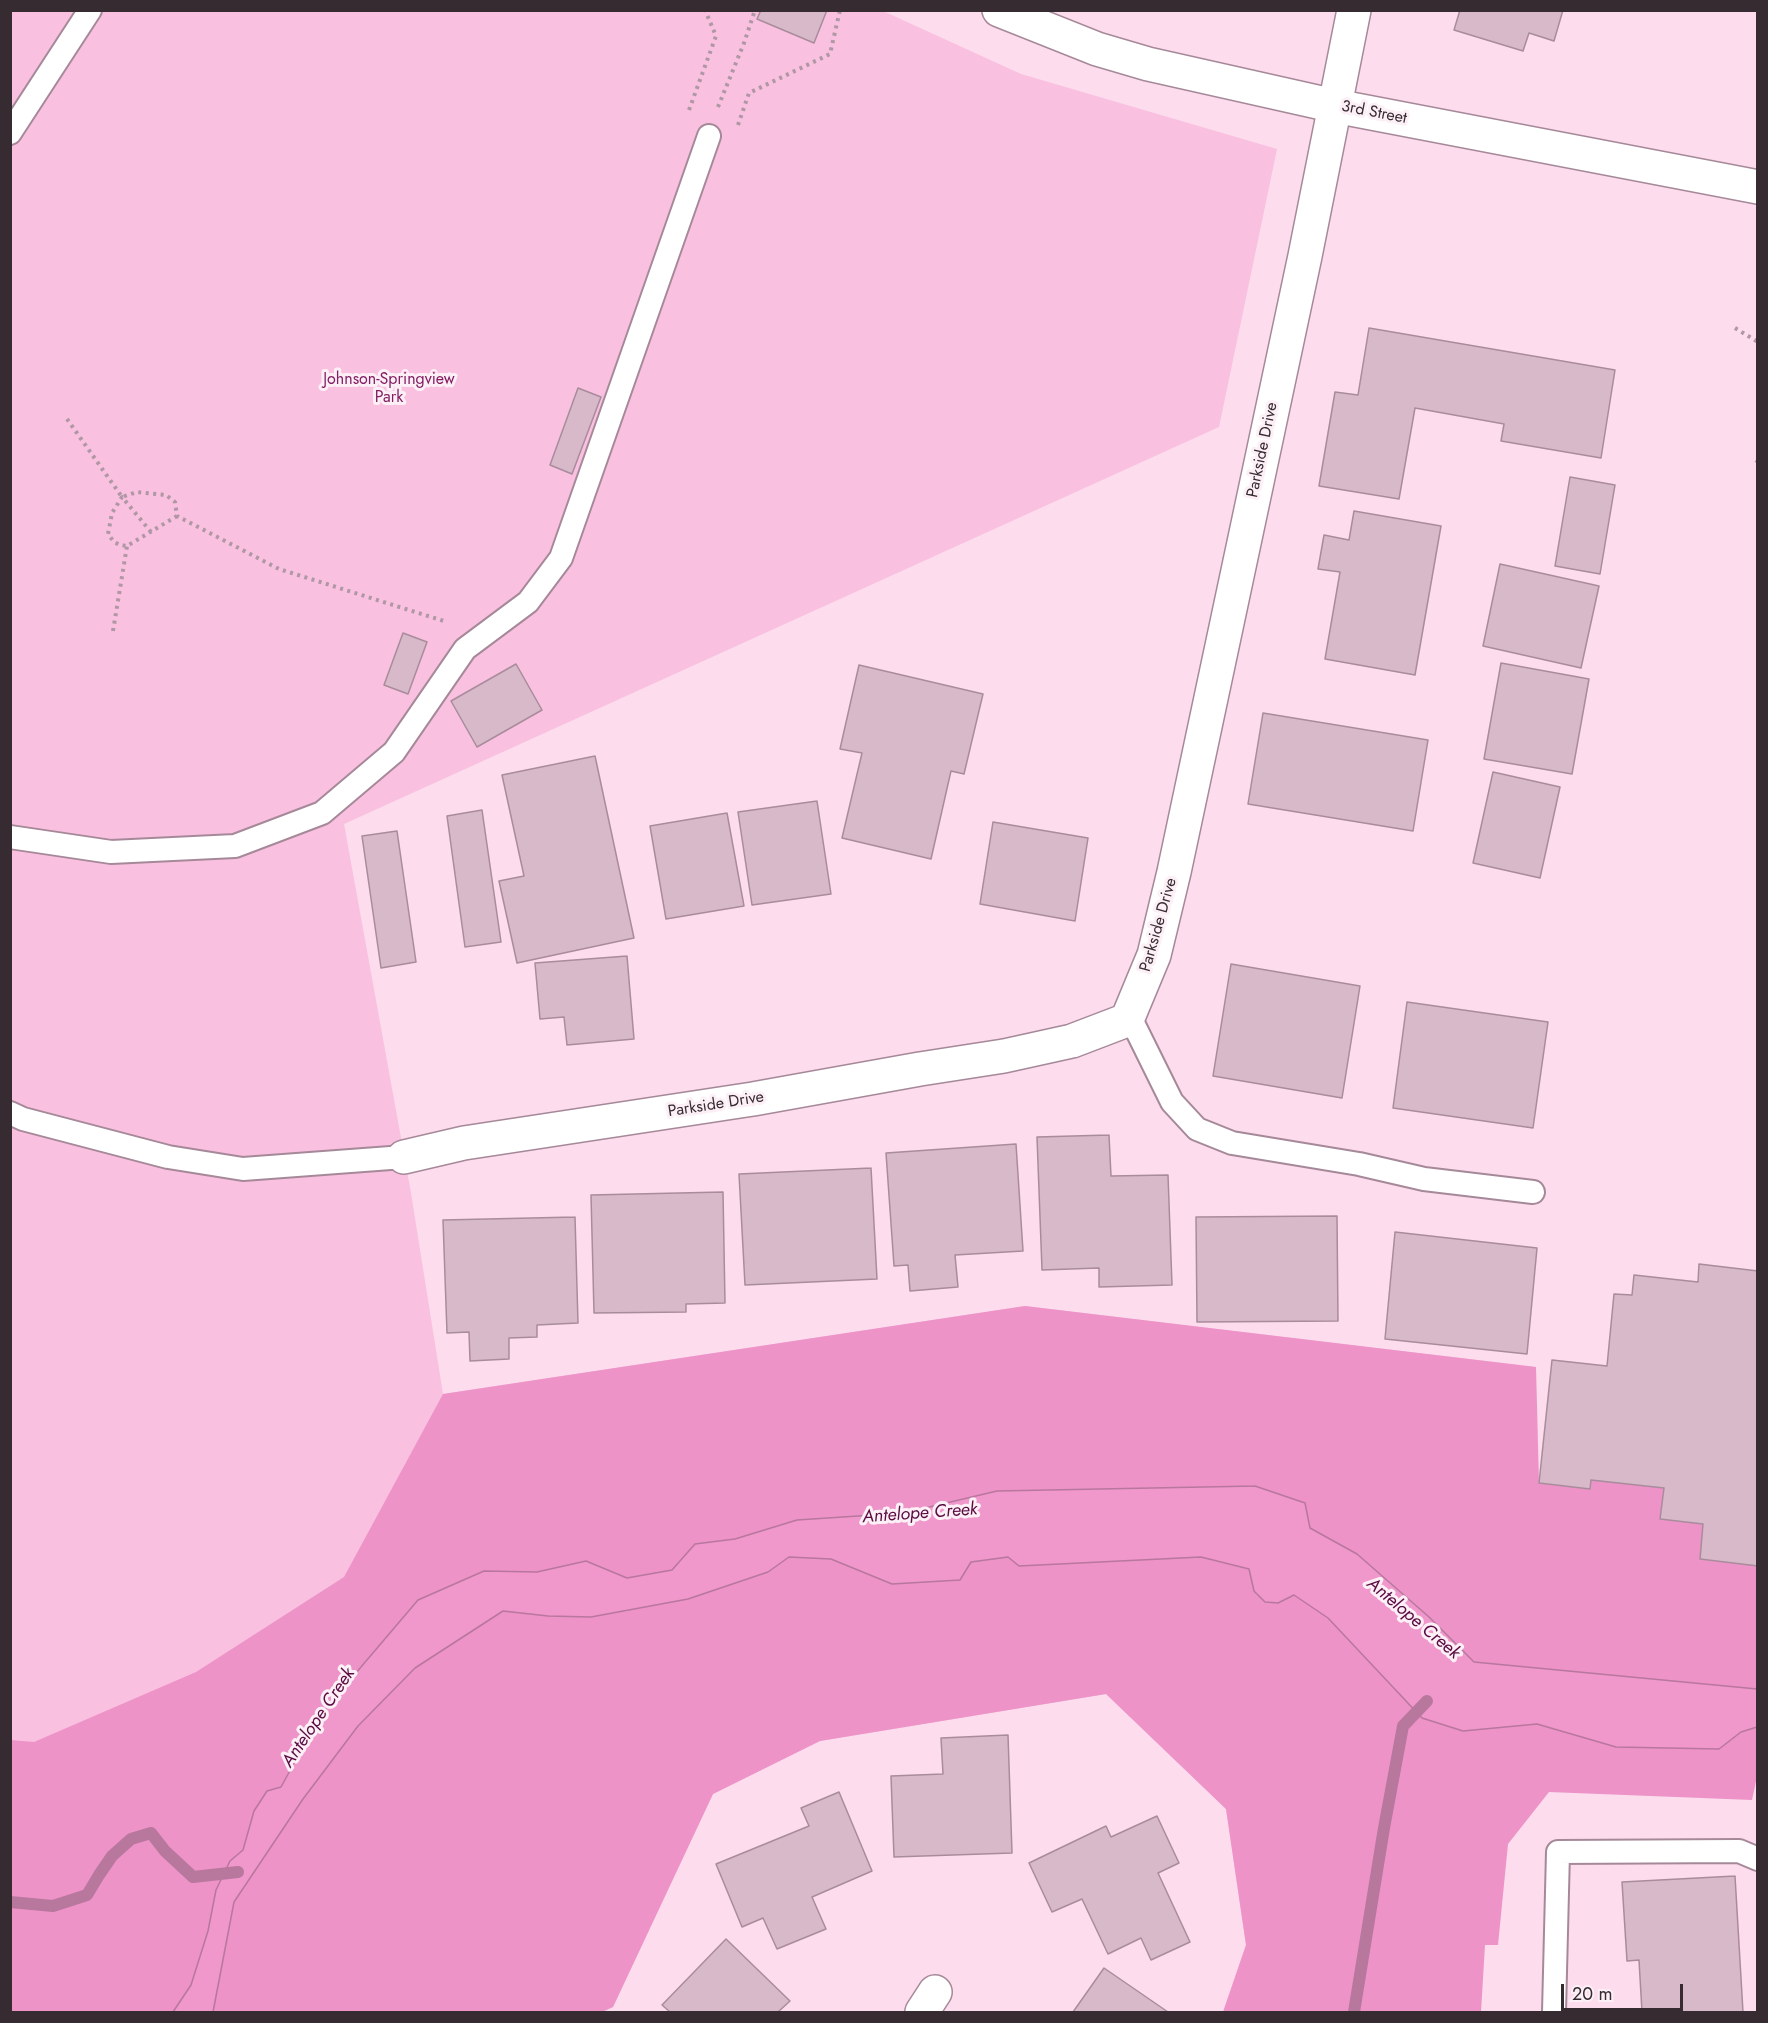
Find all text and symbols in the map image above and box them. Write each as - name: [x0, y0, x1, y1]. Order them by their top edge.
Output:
- street label: 3rd Street: [1340, 97, 1408, 129]
- park label: Johnson-Springview Park: [323, 370, 455, 408]
- street label: Parkside Drive: [1244, 401, 1282, 499]
- street label: Parkside Drive: [1136, 876, 1182, 974]
- street label: Parkside Drive: [667, 1088, 765, 1122]
- water label: Antelope Creek: [862, 1499, 978, 1529]
- water label: Antelope Creek: [1362, 1574, 1464, 1664]
- water label: Antelope Creek: [278, 1664, 360, 1772]
- scale bar: [1564, 1972, 1686, 2010]
- text: 20 m: [1572, 1981, 1612, 2007]

